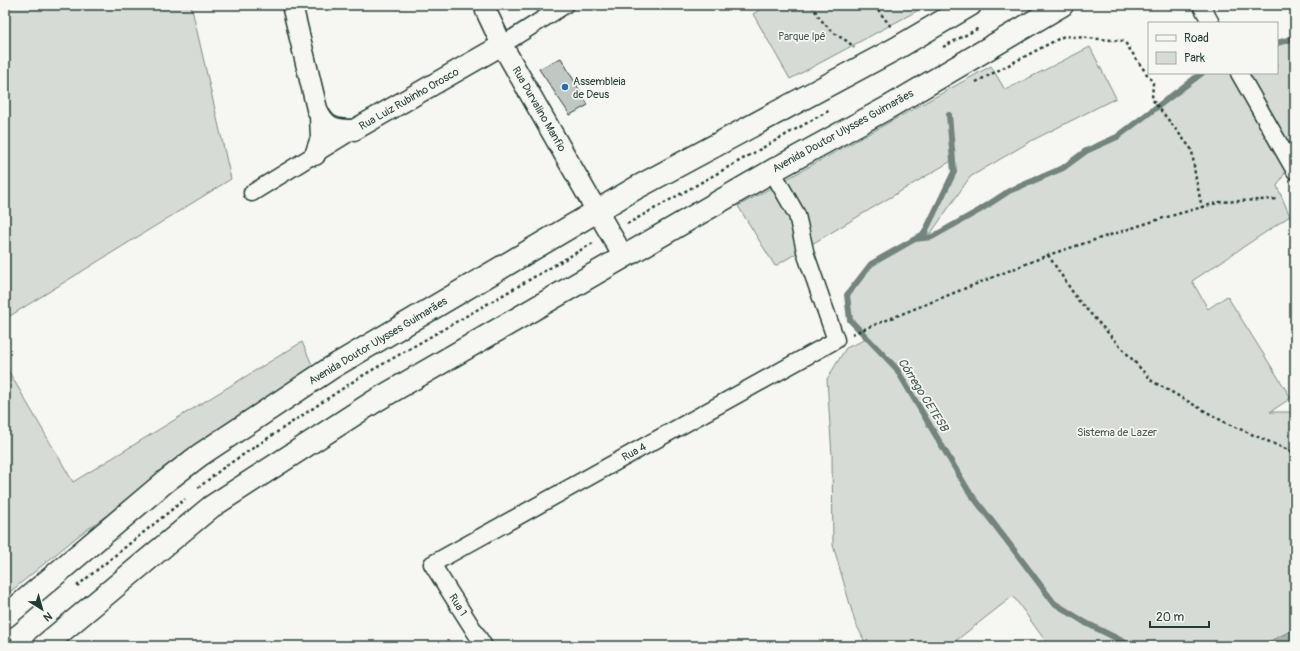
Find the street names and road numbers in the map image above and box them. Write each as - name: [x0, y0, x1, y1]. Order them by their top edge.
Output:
- street label: Rua Durvalino Manfio: [509, 64, 569, 154]
- street label: Rua Luiz Rubinho Orosco: [357, 65, 461, 133]
- street label: Avenida Doutor Ulysses Guimarães: [770, 87, 916, 175]
- street label: Avenida Doutor Ulysses Guimarães: [306, 294, 450, 388]
- street label: Rua 4: [620, 440, 649, 464]
- street label: Rua 1: [446, 591, 470, 619]

